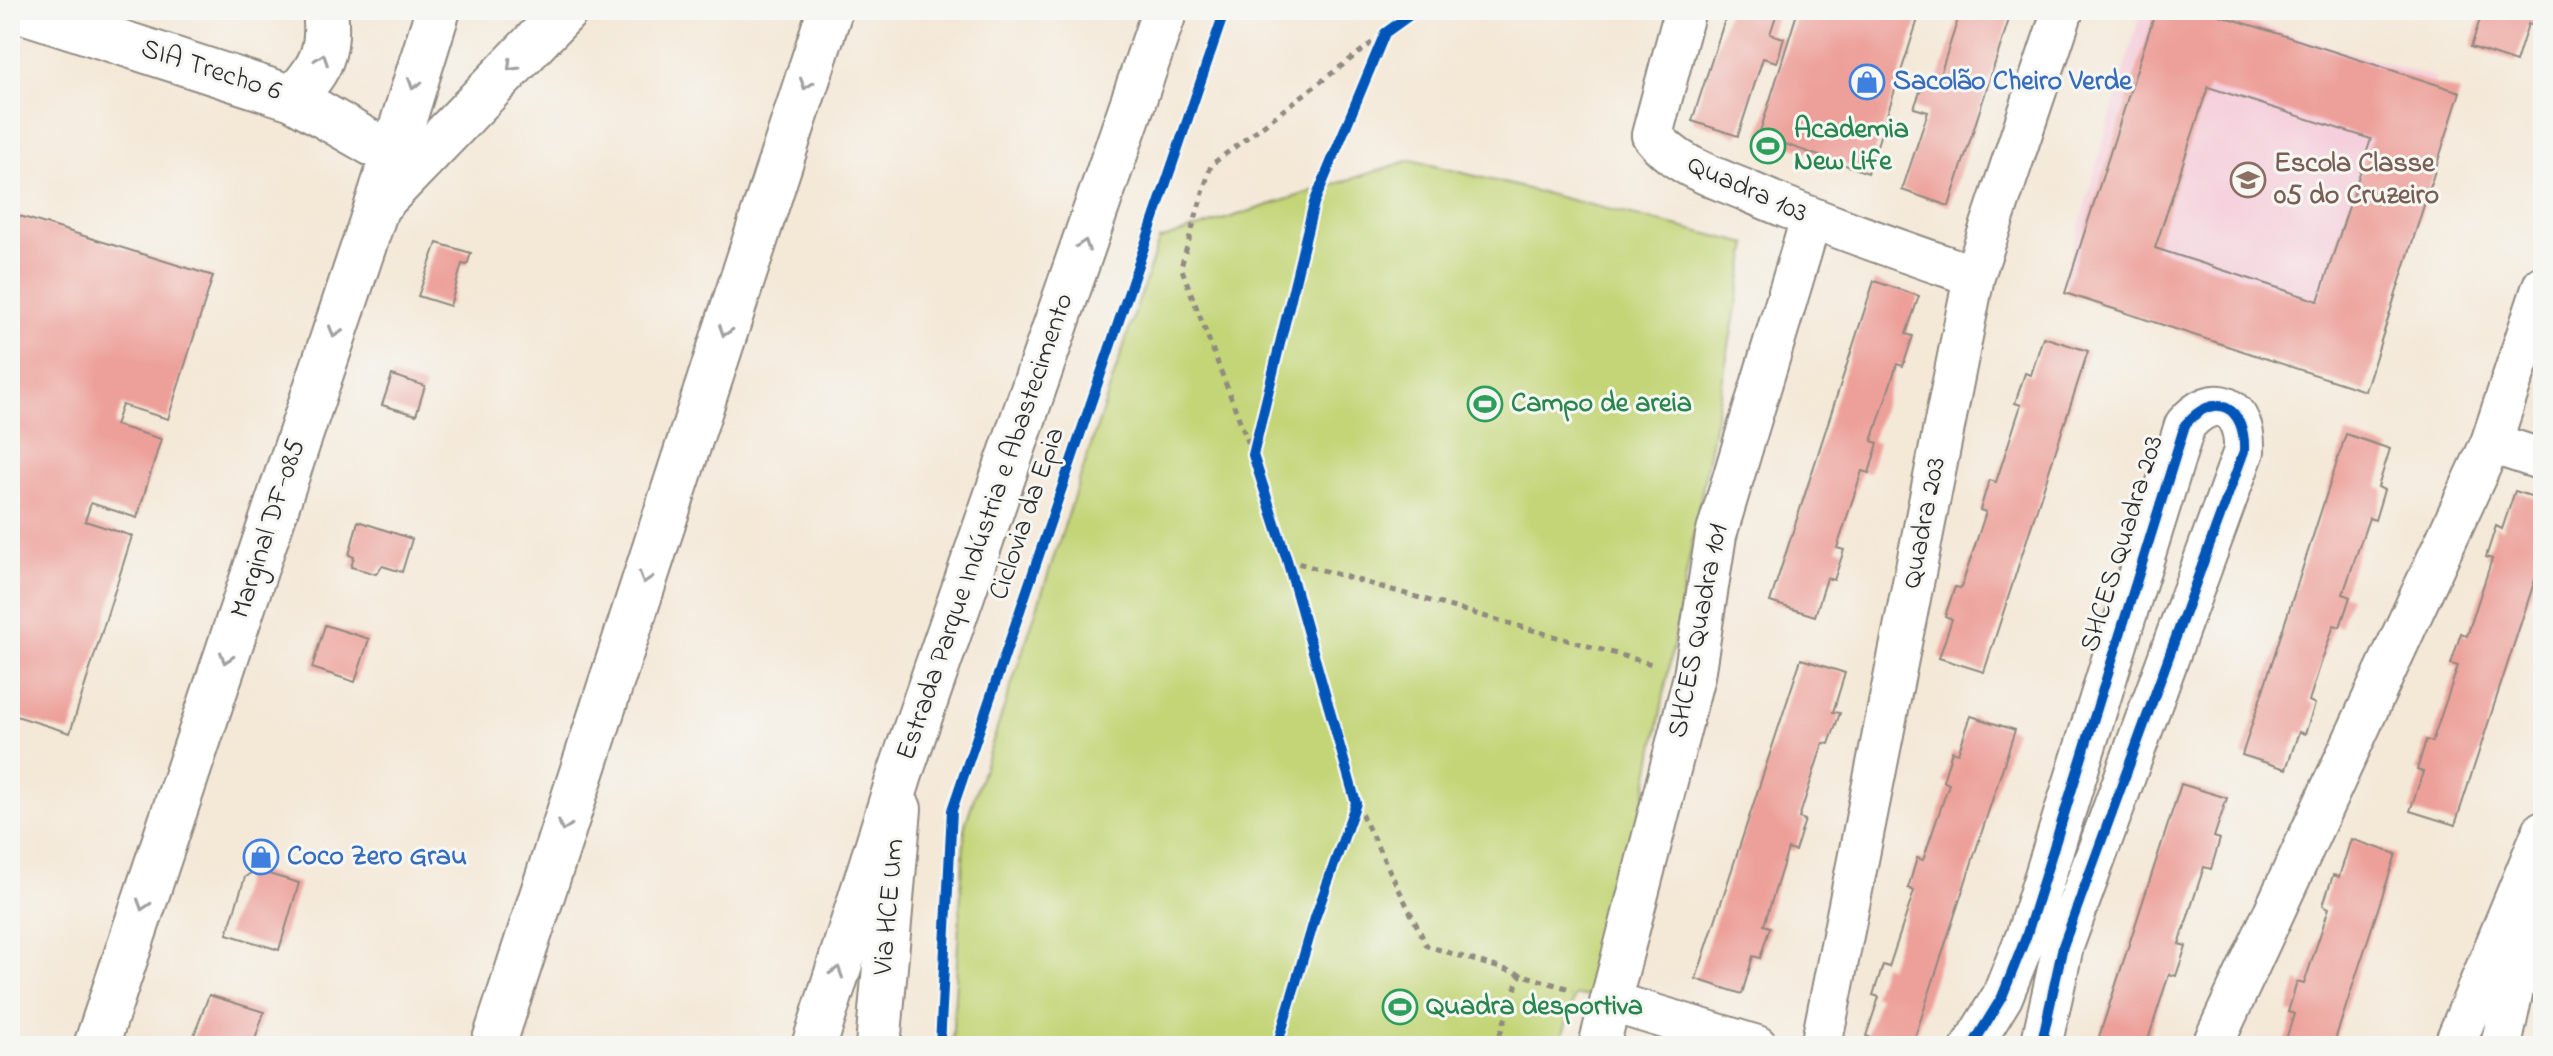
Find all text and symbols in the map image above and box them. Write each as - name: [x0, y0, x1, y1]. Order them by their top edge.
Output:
- street label: SIA Trecho 6: [135, 29, 287, 113]
- one-way arrow: [312, 52, 328, 66]
- one-way arrow: [506, 57, 521, 71]
- place label: Sacolão Cheiro Verde: [1893, 62, 2133, 103]
- shop icon: Sacolão Cheiro Verde: [1848, 63, 1886, 101]
- one-way arrow: [407, 77, 423, 91]
- one-way arrow: [799, 77, 815, 90]
- place label: Academia New Life: [1794, 110, 1909, 183]
- sports icon: Academia New Life: [1749, 127, 1787, 165]
- place label: Escola Classe 05 do Cruzeiro: [2274, 144, 2439, 217]
- street label: Quadra 103: [1680, 145, 1814, 235]
- school or university icon: Escola Classe 05 do Cruzeiro: [2229, 161, 2267, 199]
- one-way arrow: [1074, 238, 1090, 252]
- street label: Estrada Parque Indústria e Abastecimento: [887, 288, 1085, 766]
- one-way arrow: [328, 324, 344, 338]
- one-way arrow: [718, 324, 734, 337]
- place label: Campo de areia: [1511, 384, 1692, 425]
- sports icon: Campo de areia: [1466, 385, 1504, 423]
- street label: Ciclovia da Epia: [979, 422, 1077, 606]
- street label: SHCES Quadra 203: [2071, 431, 2175, 657]
- street label: Marginal DF-085: [221, 434, 317, 624]
- street label: Quadra 203: [1892, 454, 1958, 592]
- street label: SHCES Quadra 101: [1658, 520, 1740, 741]
- one-way arrow: [638, 571, 654, 585]
- one-way arrow: [219, 650, 235, 664]
- one-way arrow: [558, 818, 574, 832]
- place label: Coco Zero Grau: [287, 837, 467, 878]
- street label: Via HCE Um: [864, 837, 916, 978]
- shop icon: Coco Zero Grau: [242, 838, 280, 876]
- one-way arrow: [137, 897, 153, 911]
- one-way arrow: [828, 965, 844, 979]
- place label: Quadra desportiva: [1426, 987, 1643, 1028]
- sports icon: Quadra desportiva: [1381, 988, 1419, 1026]

